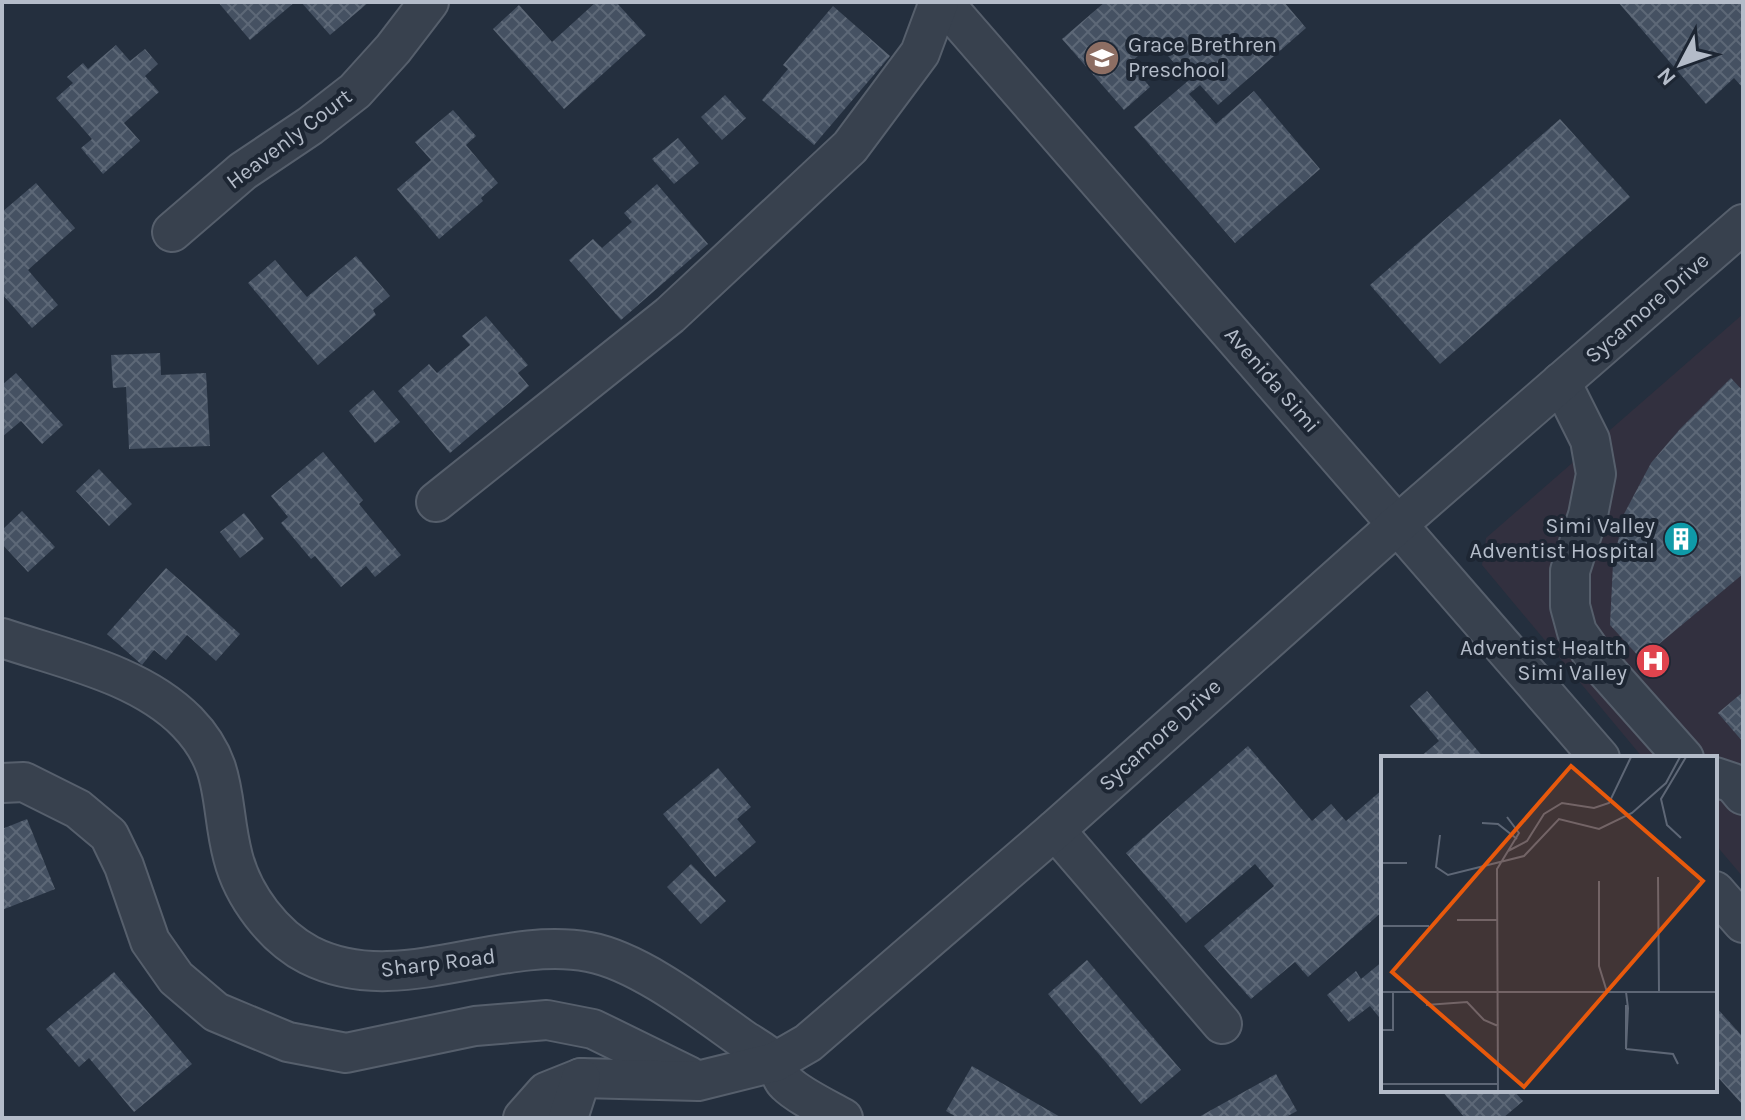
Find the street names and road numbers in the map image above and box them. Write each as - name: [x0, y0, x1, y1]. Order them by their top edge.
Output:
- street label: Heavenly Court: [221, 83, 357, 195]
- street label: Sycamore Drive: [1580, 247, 1714, 369]
- street label: Avenida Simi: [1219, 322, 1325, 438]
- street label: Sycamore Drive: [1094, 673, 1226, 797]
- street label: Sharp Road: [379, 943, 497, 983]

